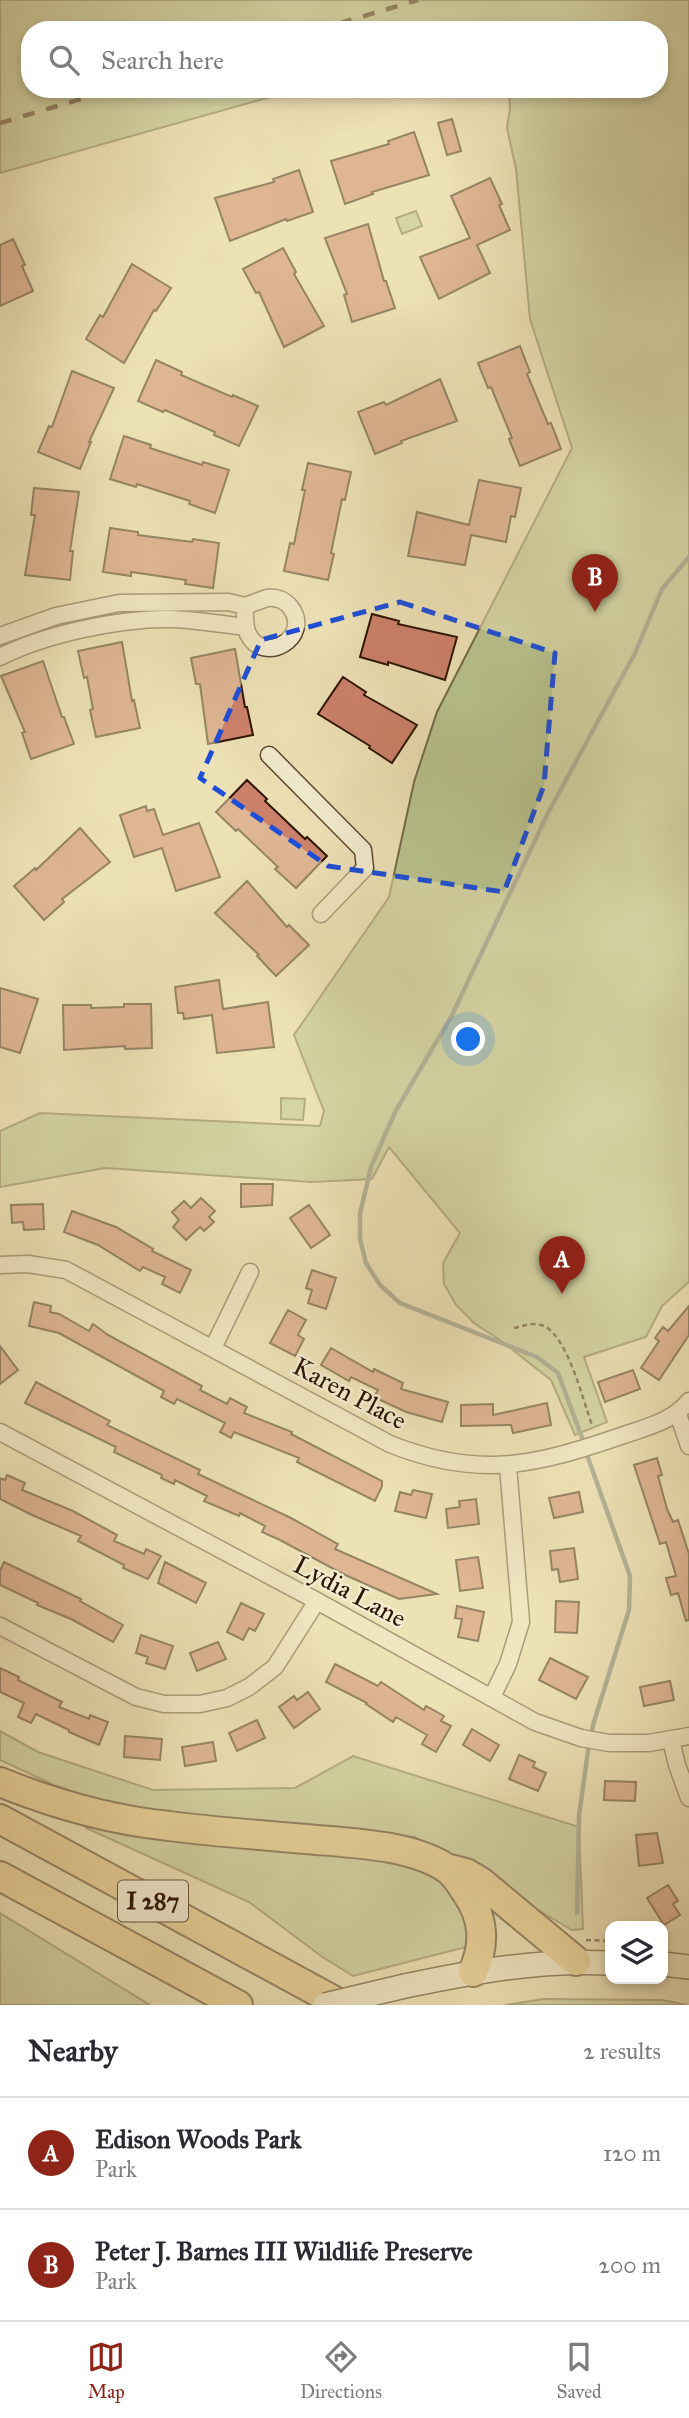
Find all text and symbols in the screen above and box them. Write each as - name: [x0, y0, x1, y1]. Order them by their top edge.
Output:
- search box: [21, 21, 668, 98]
- icon: search: [45, 41, 83, 79]
- text: Search here: [101, 44, 224, 76]
- pin: B: [572, 554, 618, 612]
- your location: [451, 1022, 485, 1056]
- pin: A: [539, 1236, 585, 1294]
- street label: Karen Place: [288, 1350, 412, 1436]
- street label: Lydia Lane: [288, 1548, 412, 1634]
- road number: I 287: [118, 1880, 188, 1922]
- map controls: [605, 1921, 668, 1984]
- button: layers: [605, 1921, 668, 1984]
- text: Nearby: [28, 2033, 118, 2069]
- text: 2 results: [583, 2037, 661, 2065]
- text: Edison Woods Park: [95, 2123, 302, 2155]
- text: A: [43, 2139, 59, 2167]
- text: 120 m: [603, 2139, 661, 2167]
- text: Park: [95, 2155, 137, 2183]
- text: Peter J. Barnes III Wildlife Preserve: [95, 2235, 473, 2267]
- text: B: [43, 2251, 59, 2279]
- text: 200 m: [599, 2251, 661, 2279]
- text: Park: [95, 2267, 137, 2295]
- tab: Map: [87, 2338, 125, 2403]
- tab: Directions: [300, 2338, 382, 2403]
- tab: Saved: [557, 2338, 602, 2403]

